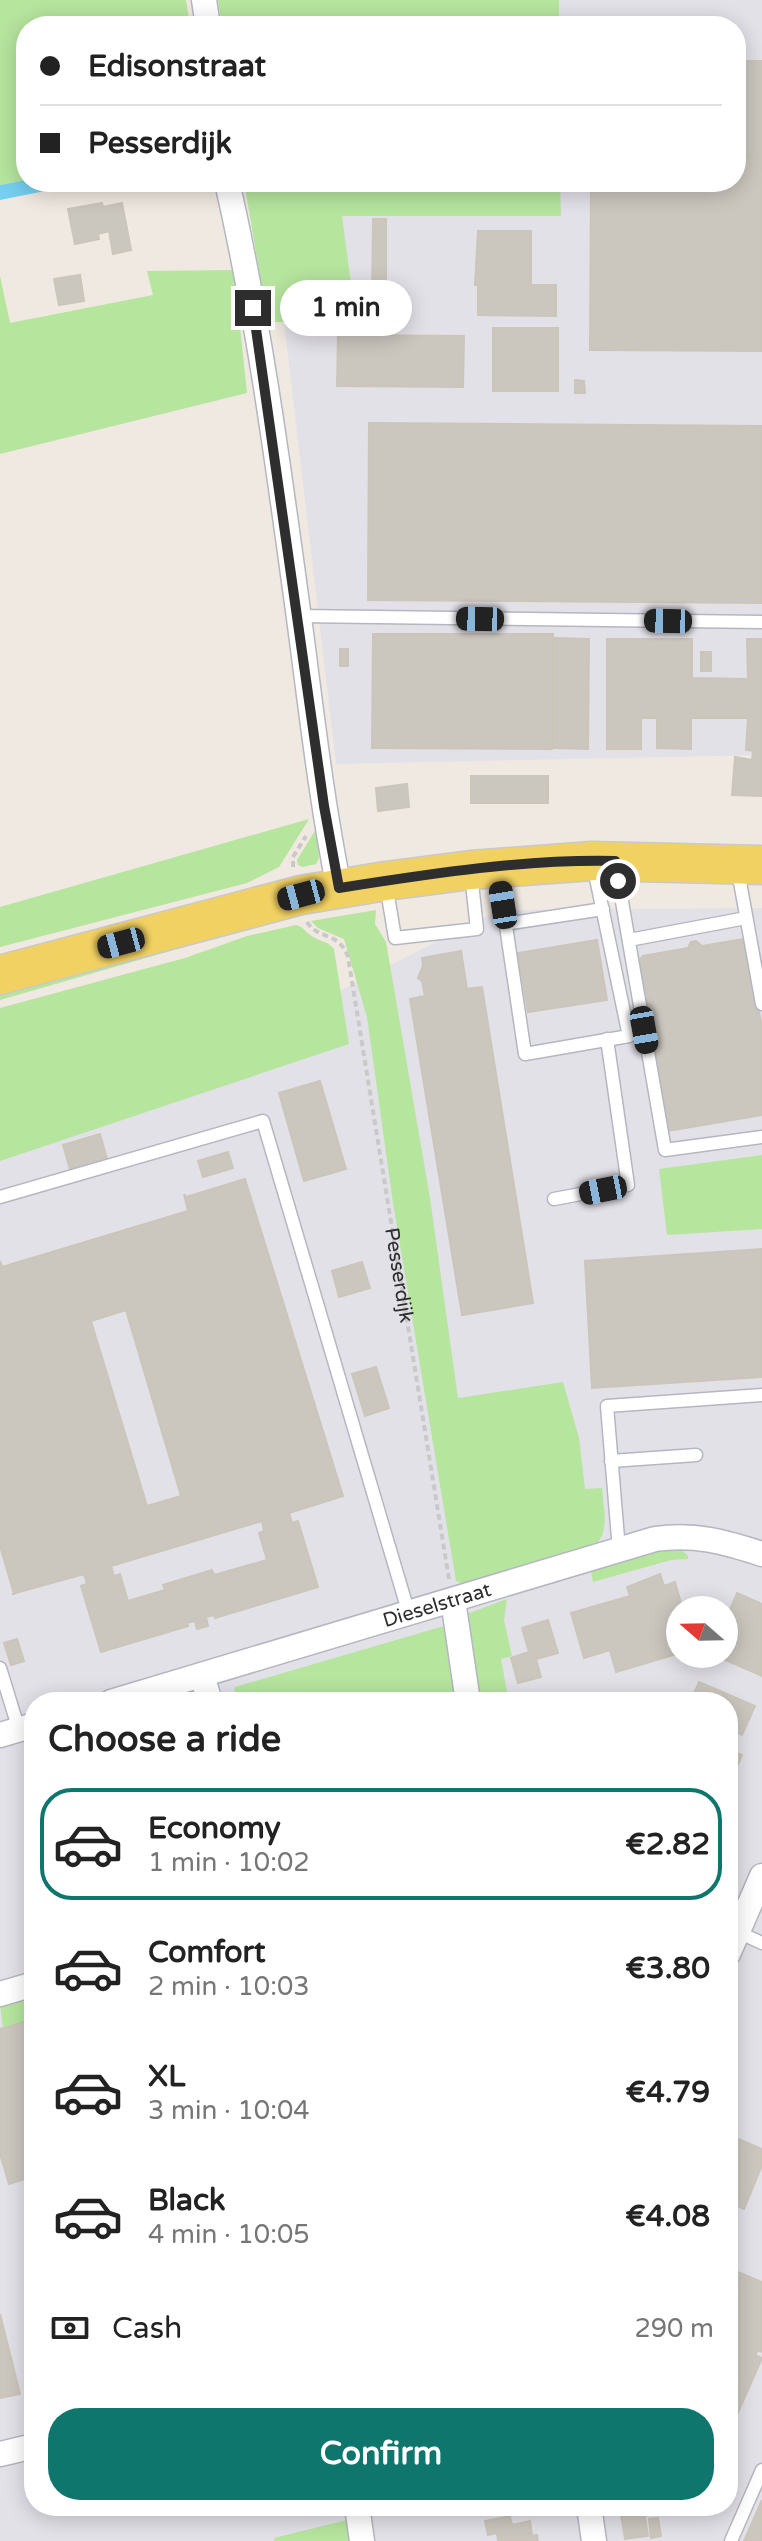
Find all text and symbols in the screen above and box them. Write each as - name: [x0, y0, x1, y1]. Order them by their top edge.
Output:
- text: Edisonstraat: [88, 48, 266, 85]
- text: Pesserdijk: [88, 125, 232, 162]
- callout: 1 min: [281, 280, 413, 336]
- route end: [235, 290, 271, 326]
- text: 1 min: [311, 292, 381, 323]
- car: [456, 607, 504, 631]
- car: [644, 609, 692, 633]
- route start: [600, 863, 636, 899]
- car: [275, 877, 327, 913]
- car: [487, 879, 519, 931]
- car: [95, 925, 147, 961]
- car: [628, 1004, 660, 1056]
- car: [577, 1174, 629, 1206]
- street label: Pesserdijk: [379, 1226, 418, 1325]
- street label: Dieselstraat: [380, 1578, 494, 1633]
- north arrow: [666, 1596, 738, 1668]
- map controls: [666, 1596, 738, 1668]
- text: Choose a ride: [48, 1718, 281, 1761]
- icon: car: [52, 1808, 124, 1880]
- text: Economy: [148, 1810, 281, 1847]
- text: €2.82: [625, 1826, 710, 1863]
- text: 1 min · 10:02: [148, 1847, 310, 1878]
- icon: car: [52, 1932, 124, 2004]
- text: Comfort: [148, 1934, 266, 1971]
- text: €3.80: [625, 1950, 710, 1987]
- text: 2 min · 10:03: [148, 1971, 310, 2002]
- icon: car: [52, 2056, 124, 2128]
- text: XL: [148, 2058, 185, 2095]
- text: €4.79: [626, 2074, 710, 2111]
- text: 3 min · 10:04: [148, 2095, 310, 2126]
- icon: car: [52, 2180, 124, 2252]
- text: Black: [148, 2182, 225, 2219]
- text: €4.08: [625, 2198, 710, 2235]
- text: 4 min · 10:05: [148, 2219, 310, 2250]
- icon: cash: [48, 2306, 92, 2350]
- text: Cash: [112, 2310, 182, 2347]
- text: 290 m: [634, 2313, 714, 2344]
- button: Confirm: [48, 2408, 714, 2500]

